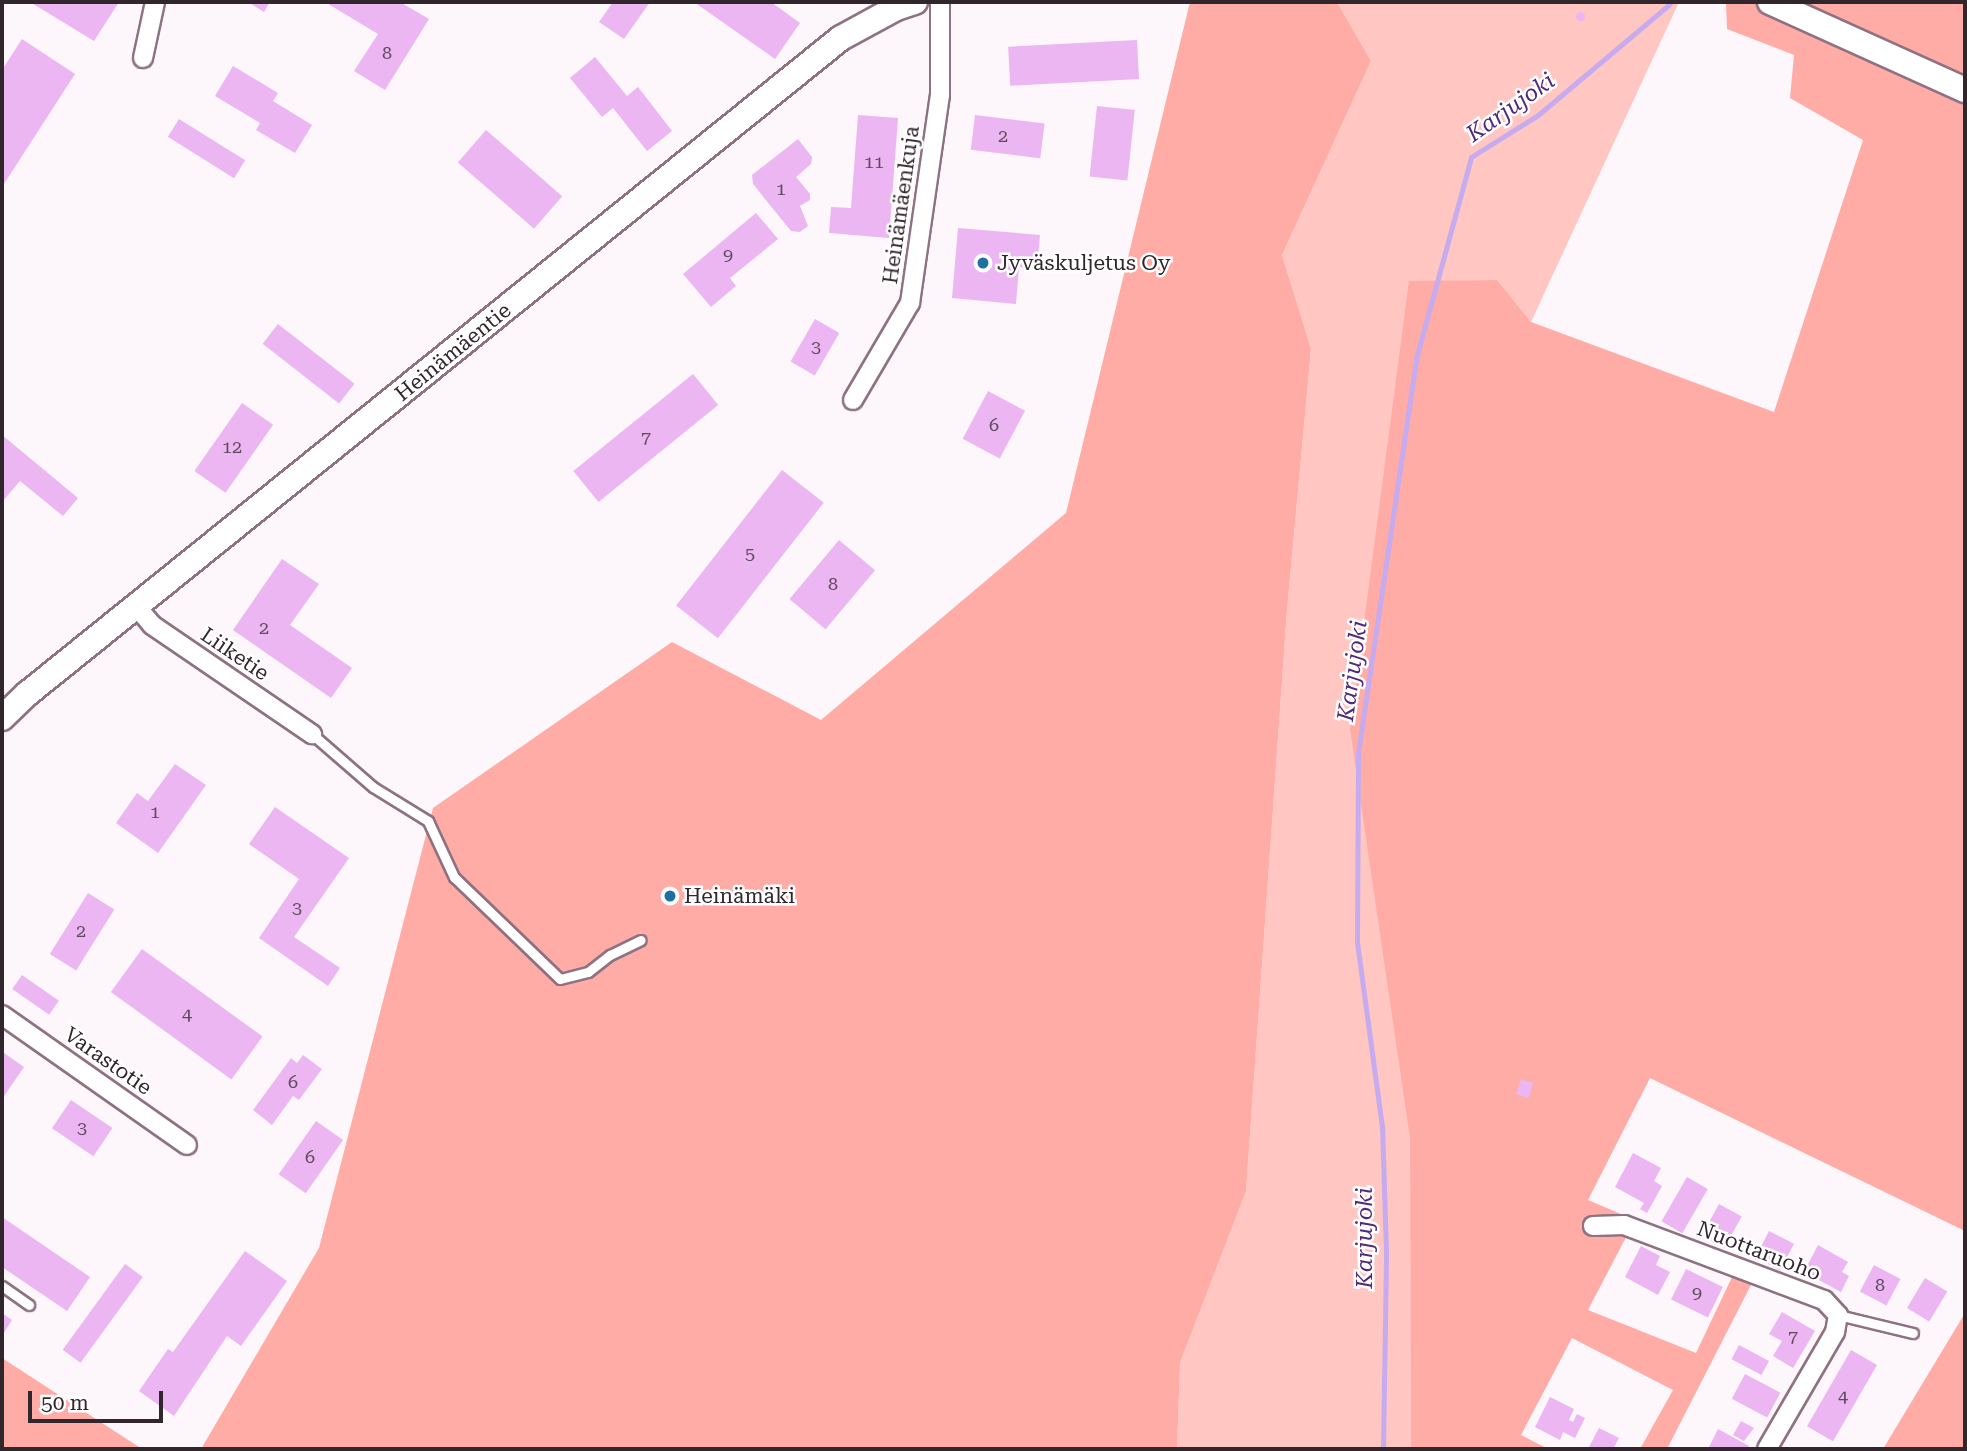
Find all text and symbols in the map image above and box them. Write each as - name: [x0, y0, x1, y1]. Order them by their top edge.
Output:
- house number: 8: [382, 42, 392, 64]
- water label: Karjujoki: [1462, 68, 1560, 148]
- street label: Heinämäenkuja: [877, 124, 925, 286]
- house number: 2: [998, 125, 1008, 147]
- house number: 11: [864, 151, 884, 173]
- house number: 1: [776, 178, 786, 200]
- house number: 9: [723, 244, 733, 266]
- place label: Jyväskuljetus Oy: [997, 250, 1170, 276]
- marker: Jyväskuljetus Oy: [975, 255, 991, 271]
- street label: Heinämäentie: [390, 298, 516, 406]
- house number: 3: [811, 336, 821, 358]
- house number: 6: [989, 414, 999, 436]
- house number: 7: [641, 427, 651, 449]
- house number: 12: [222, 436, 242, 458]
- house number: 5: [745, 543, 755, 565]
- house number: 8: [828, 573, 838, 595]
- house number: 2: [259, 617, 269, 639]
- water label: Karjujoki: [1332, 619, 1374, 723]
- street label: Liiketie: [196, 622, 274, 686]
- house number: 1: [150, 801, 160, 823]
- place label: Heinämäki: [684, 883, 795, 909]
- marker: Heinämäki: [662, 888, 678, 904]
- house number: 3: [292, 897, 302, 919]
- house number: 2: [76, 920, 86, 942]
- house number: 4: [182, 1003, 192, 1025]
- street label: Varastotie: [59, 1022, 157, 1100]
- house number: 6: [288, 1071, 298, 1093]
- house number: 3: [77, 1117, 87, 1139]
- house number: 6: [305, 1146, 315, 1168]
- water label: Karjujoki: [1351, 1187, 1379, 1289]
- street label: Nuottaruoho: [1693, 1216, 1825, 1286]
- house number: 8: [1875, 1274, 1885, 1296]
- house number: 9: [1692, 1282, 1702, 1304]
- house number: 7: [1788, 1326, 1798, 1348]
- scale bar: [32, 1378, 166, 1422]
- house number: 4: [1838, 1385, 1848, 1407]
- text: 50 m: [41, 1391, 89, 1415]

